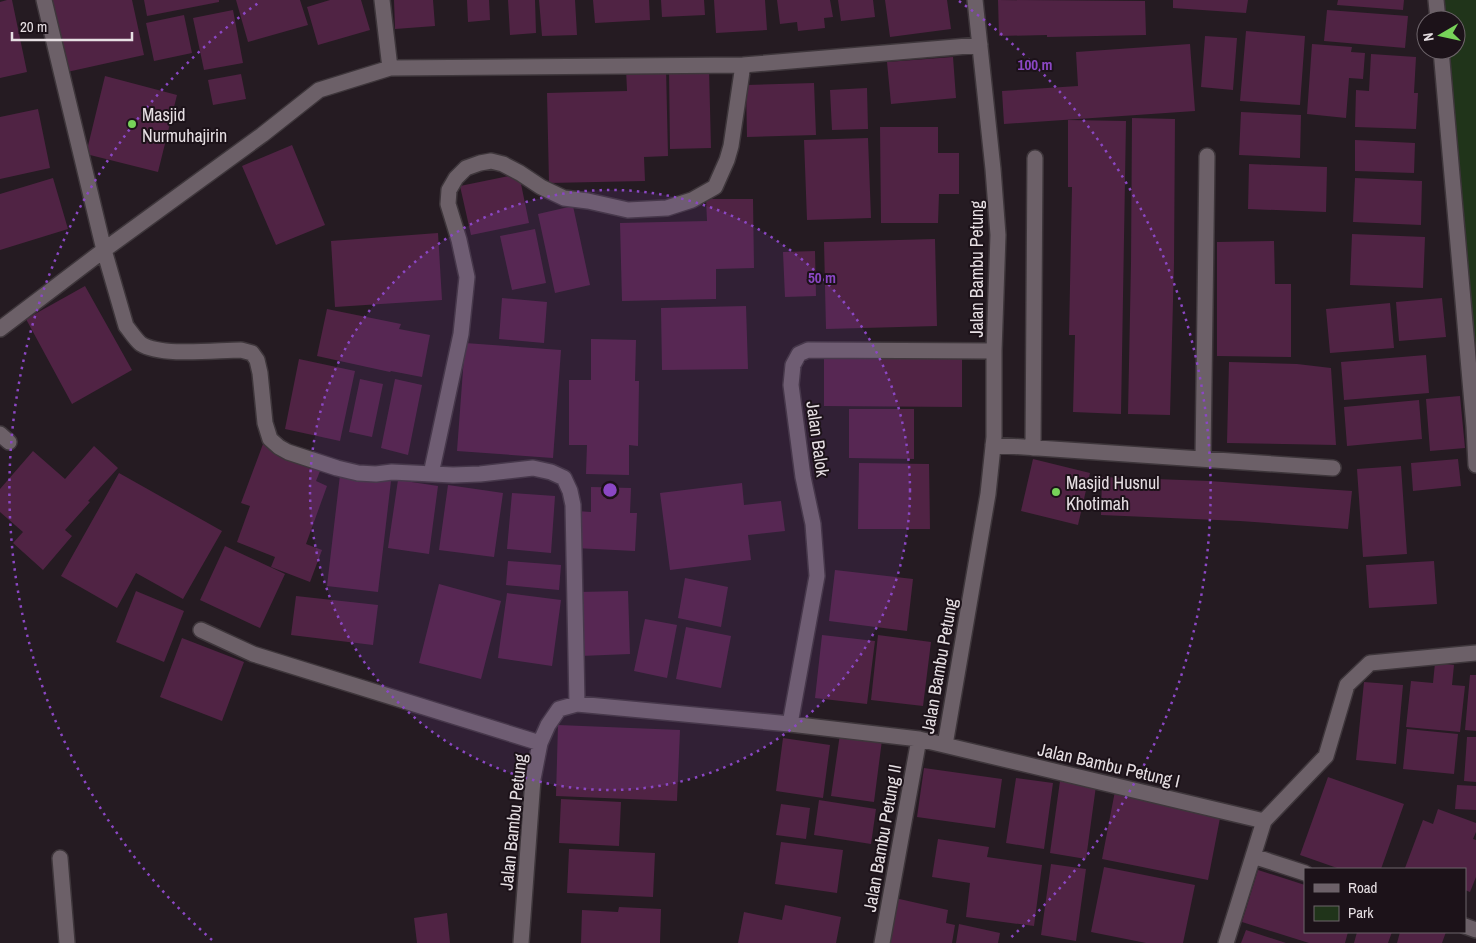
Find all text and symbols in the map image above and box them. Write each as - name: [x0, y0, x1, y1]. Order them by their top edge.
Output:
- scale bar: [12, 10, 132, 42]
- north arrow: [1416, 10, 1466, 60]
- text: 20 m: [20, 16, 47, 37]
- text: N: [1419, 32, 1438, 43]
- text: 100 m: [1018, 54, 1052, 75]
- place label: Masjid Nurmuhajirin: [142, 102, 227, 148]
- marker: Masjid Nurmuhajirin: [126, 118, 138, 130]
- street label: Jalan Bambu Petung: [964, 200, 989, 338]
- text: 50 m: [808, 267, 836, 288]
- street label: Jalan Balok: [800, 399, 836, 479]
- place label: Masjid Husnul Khotimah: [1066, 470, 1160, 516]
- centre of rings: [601, 481, 619, 499]
- marker: Masjid Husnul Khotimah: [1050, 486, 1062, 498]
- street label: Jalan Bambu Petung: [915, 596, 963, 736]
- street label: Jalan Bambu Petung I: [1035, 736, 1183, 794]
- street label: Jalan Bambu Petung: [493, 752, 533, 891]
- street label: Jalan Bambu Petung II: [857, 762, 907, 914]
- legend: [1304, 868, 1466, 933]
- text: Road: [1348, 877, 1377, 898]
- text: Park: [1348, 902, 1374, 923]

